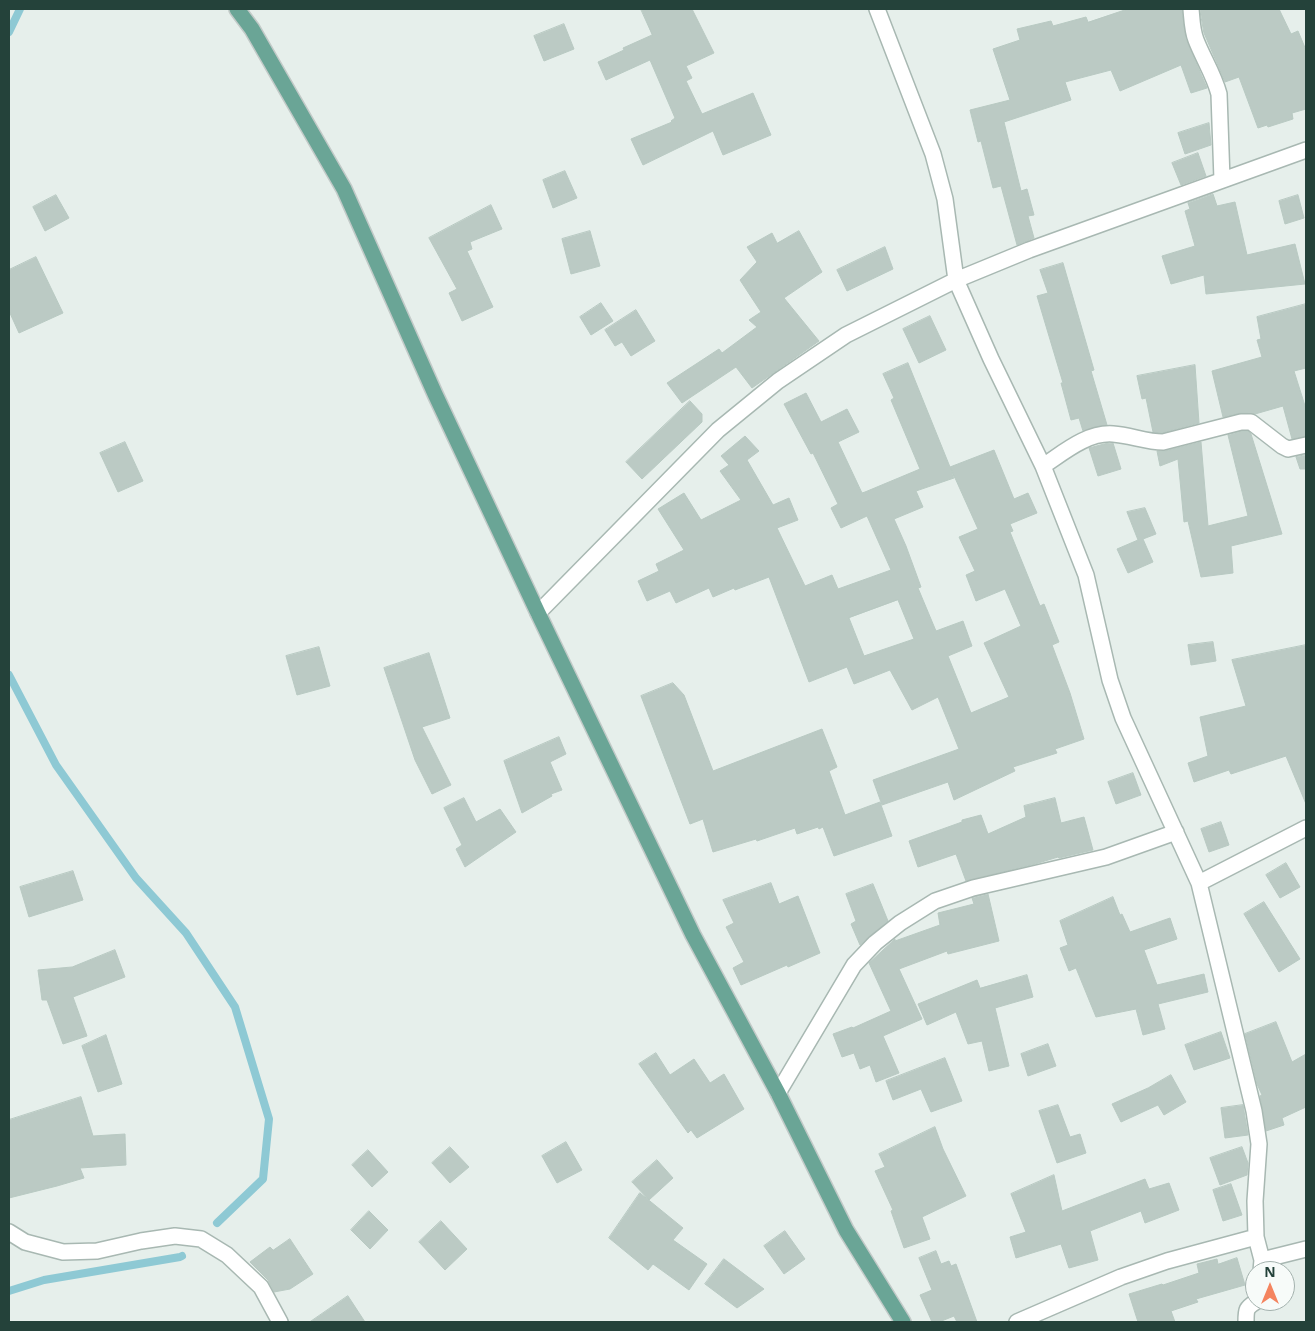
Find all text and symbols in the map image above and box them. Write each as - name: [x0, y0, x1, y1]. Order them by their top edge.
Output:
- north arrow: [1245, 1261, 1295, 1311]
- text: N: [1264, 1262, 1276, 1281]

